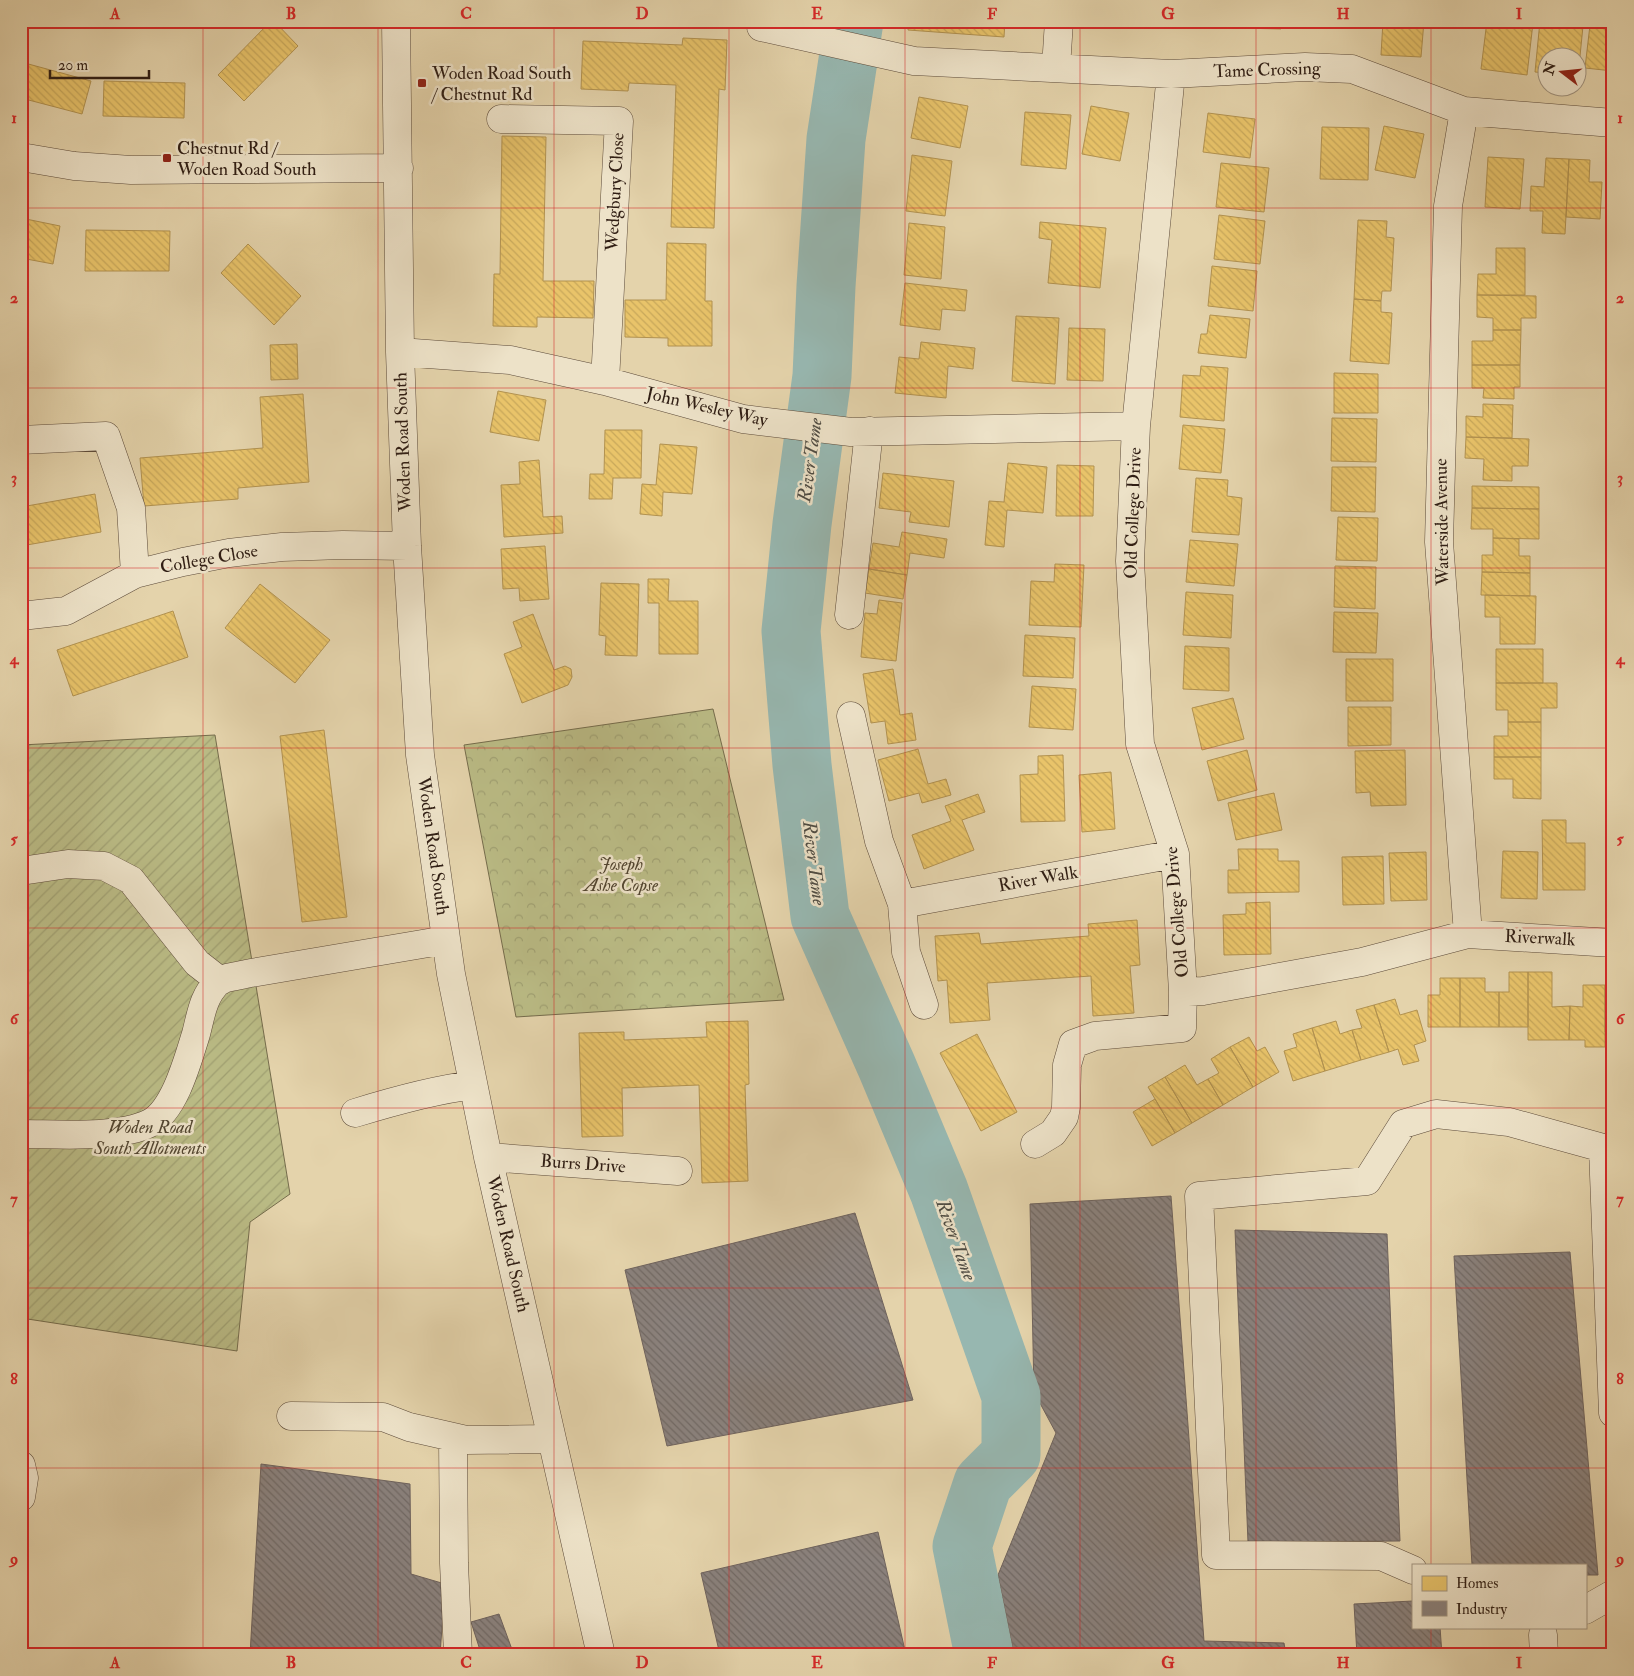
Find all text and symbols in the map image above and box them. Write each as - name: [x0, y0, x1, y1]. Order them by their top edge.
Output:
- text: A: [109, 4, 121, 24]
- text: B: [286, 4, 296, 24]
- text: C: [460, 4, 472, 24]
- text: D: [635, 4, 649, 24]
- text: E: [811, 4, 823, 24]
- text: F: [987, 4, 997, 24]
- text: G: [1161, 4, 1175, 24]
- text: H: [1336, 4, 1350, 24]
- text: I: [1516, 4, 1523, 24]
- scale bar: [50, 48, 149, 80]
- north arrow: [1536, 48, 1586, 98]
- text: 20 m: [58, 56, 88, 75]
- street label: Tame Crossing: [1213, 57, 1322, 83]
- text: N: [1540, 60, 1560, 78]
- place label: Woden Road South / Chestnut Rd: [430, 62, 572, 106]
- marker: Woden Road South / Chestnut Rd: [416, 77, 428, 89]
- text: 1: [11, 108, 17, 128]
- text: 1: [1617, 108, 1623, 128]
- street label: Wedgbury Close: [600, 132, 630, 253]
- place label: Chestnut Rd / Woden Road South: [176, 137, 317, 181]
- marker: Chestnut Rd / Woden Road South: [161, 152, 173, 164]
- text: 2: [10, 288, 18, 308]
- text: 2: [1616, 288, 1624, 308]
- street label: Woden Road South: [389, 371, 417, 513]
- street label: John Wesley Way: [643, 382, 771, 432]
- water label: River Tame: [792, 416, 828, 504]
- street label: Old College Drive: [1119, 446, 1147, 579]
- street label: Waterside Avenue: [1429, 458, 1455, 587]
- text: 3: [11, 468, 17, 488]
- text: 3: [1617, 468, 1623, 488]
- street label: College Close: [158, 539, 260, 579]
- text: 4: [9, 649, 20, 669]
- text: 4: [1615, 649, 1626, 669]
- street label: Woden Road South: [412, 774, 454, 917]
- water label: River Tame: [797, 819, 831, 907]
- text: 5: [10, 829, 18, 849]
- text: 5: [1616, 829, 1624, 849]
- street label: Old College Drive: [1160, 845, 1194, 979]
- park label: Joseph Ashe Copse: [582, 853, 659, 897]
- street label: River Walk: [996, 861, 1080, 897]
- street label: Riverwalk: [1504, 925, 1576, 951]
- text: 6: [10, 1009, 20, 1029]
- text: 6: [1616, 1009, 1626, 1029]
- park label: Woden Road South Allotments: [93, 1116, 207, 1160]
- street label: Burrs Drive: [539, 1150, 627, 1178]
- street label: Woden Road South: [481, 1172, 535, 1315]
- text: 7: [10, 1189, 18, 1209]
- text: 7: [1616, 1189, 1624, 1209]
- water label: River Tame: [930, 1195, 982, 1284]
- text: 8: [10, 1369, 18, 1389]
- text: 8: [1616, 1369, 1624, 1389]
- text: 9: [8, 1549, 18, 1569]
- text: 9: [1614, 1549, 1624, 1569]
- legend: [1412, 1564, 1586, 1628]
- text: Homes: [1456, 1574, 1498, 1593]
- text: Industry: [1456, 1600, 1507, 1619]
- text: A: [109, 1653, 121, 1673]
- text: B: [286, 1653, 296, 1673]
- text: C: [460, 1653, 472, 1673]
- text: D: [635, 1653, 649, 1673]
- text: E: [811, 1653, 823, 1673]
- text: F: [987, 1653, 997, 1673]
- text: G: [1161, 1653, 1175, 1673]
- text: H: [1336, 1653, 1350, 1673]
- text: I: [1516, 1653, 1523, 1673]

